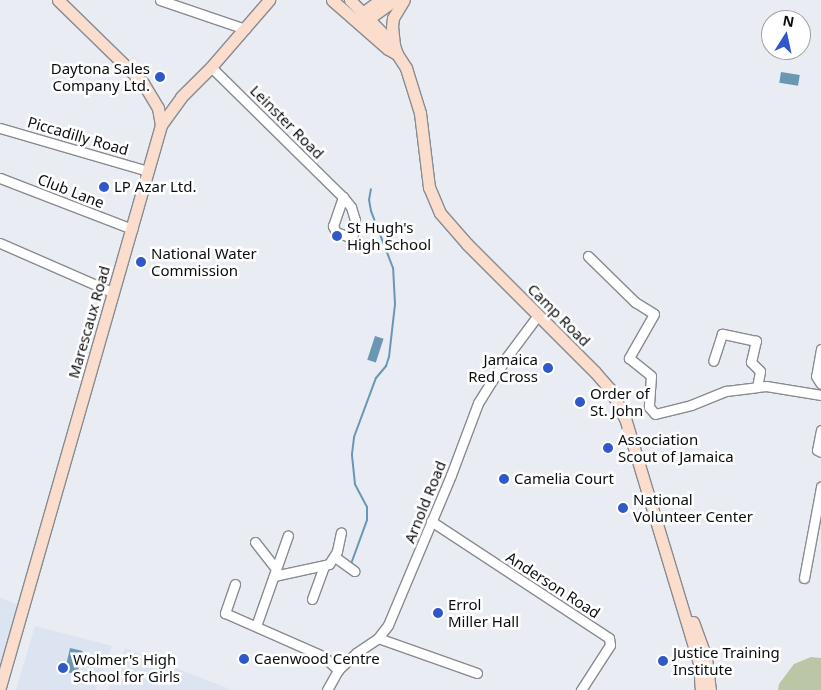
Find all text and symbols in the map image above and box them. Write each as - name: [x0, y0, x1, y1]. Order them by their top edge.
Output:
- north arrow: [761, 10, 811, 60]
- text: N: [781, 10, 796, 31]
- place label: Daytona Sales Company Ltd.: [51, 59, 150, 94]
- marker: Daytona Sales Company Ltd.: [154, 71, 166, 83]
- street label: Leinster Road: [246, 81, 328, 163]
- street label: Piccadilly Road: [25, 113, 131, 159]
- street label: Club Lane: [35, 170, 107, 212]
- place label: LP Azar Ltd.: [114, 178, 196, 196]
- marker: LP Azar Ltd.: [98, 181, 110, 193]
- place label: St Hugh's High School: [347, 218, 431, 253]
- marker: St Hugh's High School: [331, 230, 343, 242]
- place label: National Water Commission: [151, 244, 257, 279]
- marker: National Water Commission: [135, 256, 147, 268]
- street label: Marescaux Road: [64, 264, 114, 380]
- street label: Camp Road: [524, 280, 594, 350]
- place label: Jamaica Red Cross: [468, 350, 538, 385]
- marker: Jamaica Red Cross: [542, 362, 554, 374]
- place label: Order of St. John: [590, 384, 650, 419]
- marker: Order of St. John: [574, 396, 586, 408]
- place label: Association Scout of Jamaica: [618, 430, 734, 465]
- marker: Association Scout of Jamaica: [602, 442, 614, 454]
- street label: Arnold Road: [400, 458, 450, 546]
- place label: Camelia Court: [514, 470, 614, 488]
- marker: Camelia Court: [498, 473, 510, 485]
- place label: National Volunteer Center: [633, 490, 753, 525]
- marker: National Volunteer Center: [617, 502, 629, 514]
- street label: Anderson Road: [503, 548, 603, 622]
- place label: Errol Miller Hall: [448, 595, 519, 630]
- marker: Errol Miller Hall: [432, 607, 444, 619]
- place label: Justice Training Institute: [673, 643, 780, 678]
- place label: Wolmer's High School for Girls: [73, 650, 180, 685]
- place label: Caenwood Centre: [254, 650, 380, 668]
- marker: Caenwood Centre: [238, 653, 250, 665]
- marker: Justice Training Institute: [657, 655, 669, 667]
- marker: Wolmer's High School for Girls: [57, 662, 69, 674]

